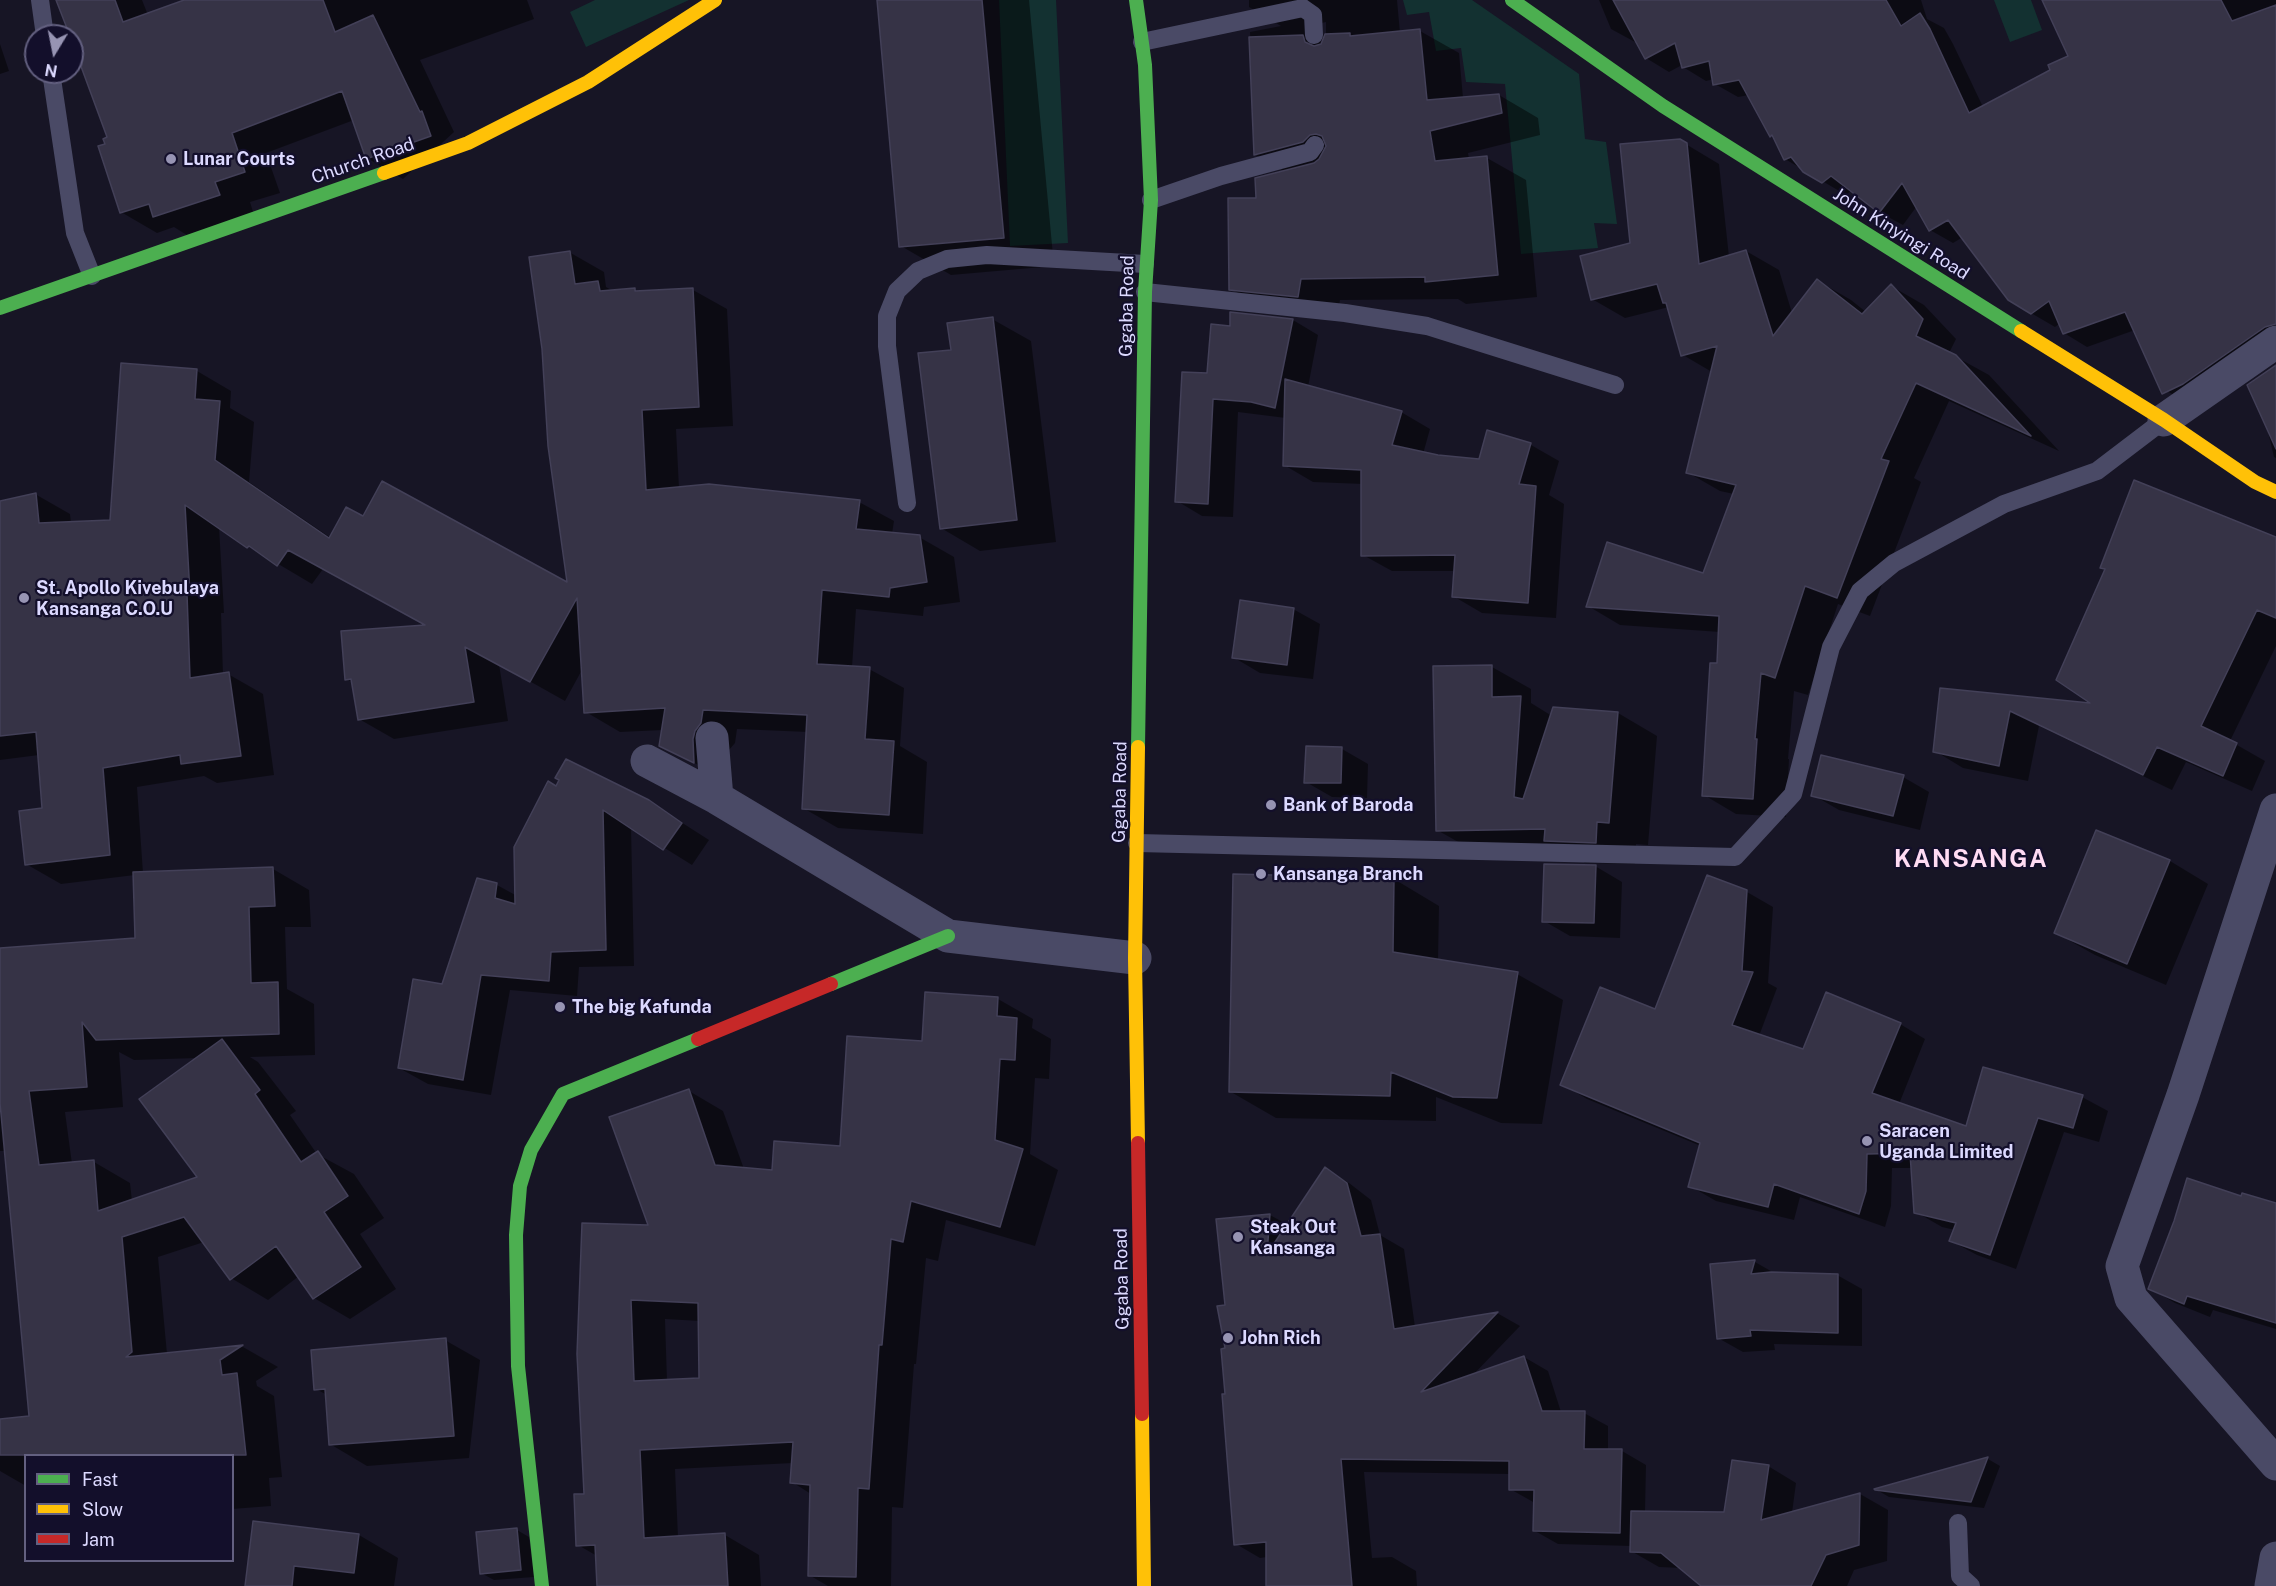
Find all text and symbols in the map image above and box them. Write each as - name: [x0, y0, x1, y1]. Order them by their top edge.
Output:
- north arrow: [24, 24, 84, 84]
- text: N: [43, 60, 59, 81]
- street label: Church Road: [309, 133, 417, 189]
- place label: Lunar Courts: [183, 148, 295, 170]
- marker: Lunar Courts: [164, 152, 178, 166]
- street label: John Kinyingi Road: [1829, 183, 1973, 285]
- street label: Ggaba Road: [1115, 255, 1139, 357]
- place label: St. Apollo Kivebulaya Kansanga C.O.U: [36, 577, 219, 620]
- marker: St. Apollo Kivebulaya Kansanga C.O.U: [17, 591, 31, 605]
- street label: Ggaba Road: [1108, 741, 1132, 843]
- place label: Bank of Baroda: [1283, 794, 1413, 816]
- marker: Bank of Baroda: [1264, 798, 1278, 812]
- district label: KANSANGA: [1894, 846, 2048, 874]
- place label: Kansanga Branch: [1273, 863, 1423, 885]
- marker: Kansanga Branch: [1254, 867, 1268, 881]
- place label: The big Kafunda: [572, 996, 712, 1018]
- marker: The big Kafunda: [553, 1000, 567, 1014]
- place label: Saracen Uganda Limited: [1879, 1120, 2014, 1162]
- marker: Saracen Uganda Limited: [1860, 1134, 1874, 1148]
- place label: Steak Out Kansanga: [1250, 1216, 1336, 1258]
- street label: Ggaba Road: [1110, 1228, 1134, 1330]
- marker: Steak Out Kansanga: [1231, 1230, 1245, 1244]
- place label: John Rich: [1240, 1327, 1321, 1349]
- marker: John Rich: [1221, 1331, 1235, 1345]
- legend: [24, 1454, 234, 1562]
- text: Fast: [82, 1469, 118, 1490]
- text: Slow: [82, 1499, 123, 1520]
- text: Jam: [82, 1529, 115, 1550]

